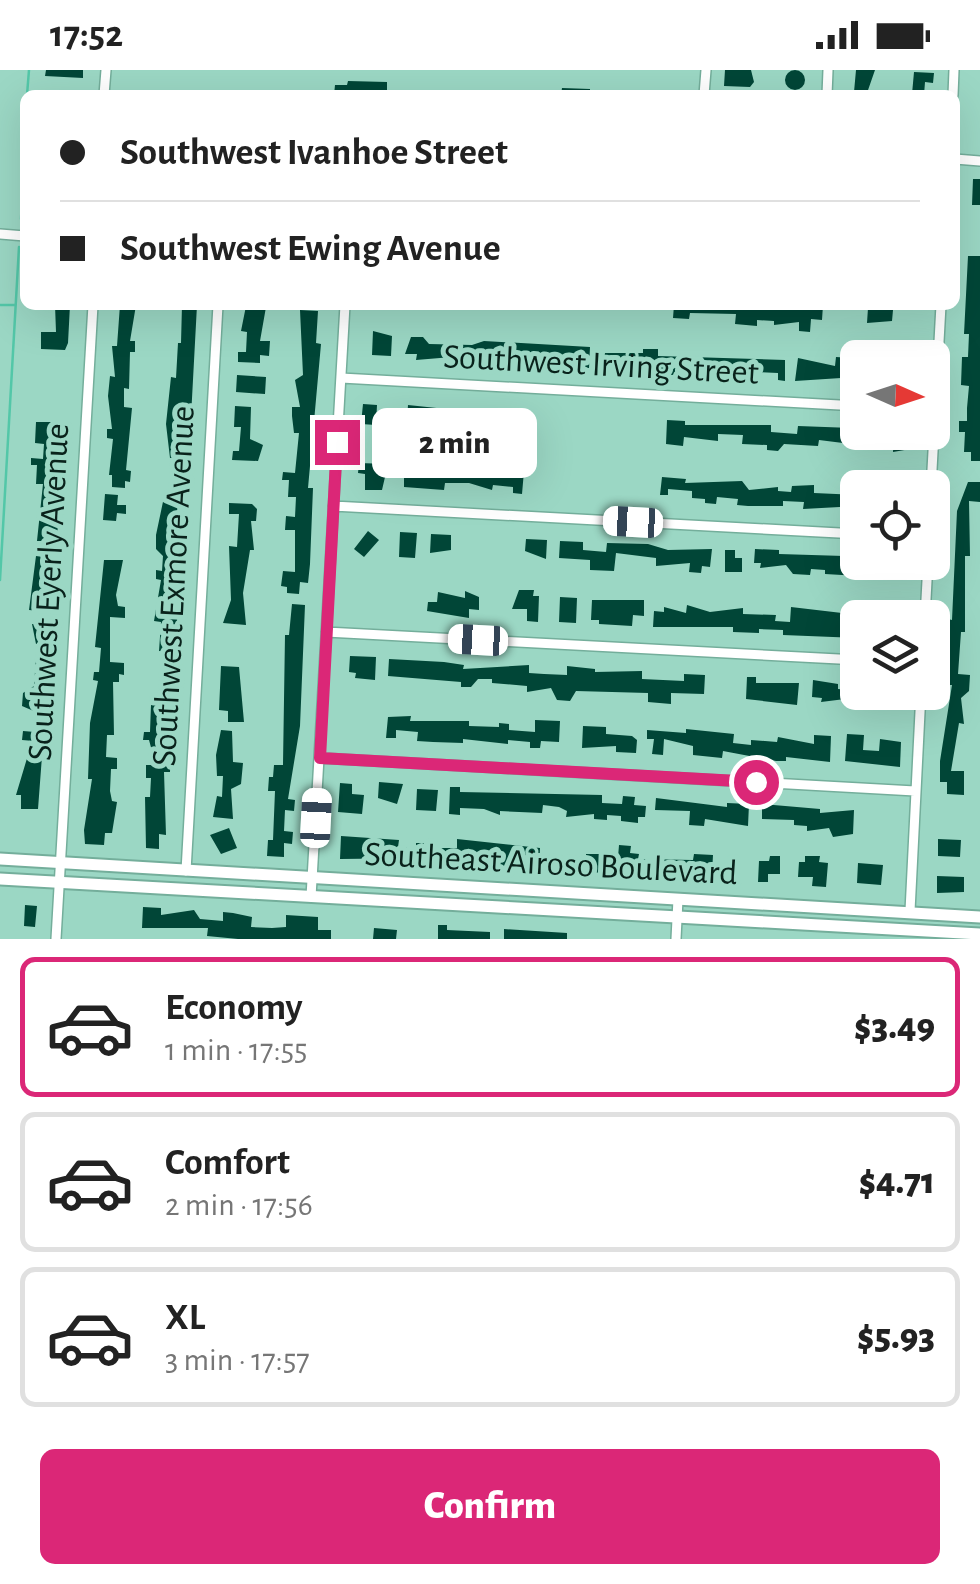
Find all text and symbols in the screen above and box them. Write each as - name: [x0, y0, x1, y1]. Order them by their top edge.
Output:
- text: 17:52: [50, 16, 123, 54]
- text: Southwest Ivanhoe Street: [120, 134, 508, 172]
- text: Southwest Ewing Avenue: [120, 230, 501, 268]
- street label: Southwest Irving Street: [442, 339, 760, 391]
- north arrow: [840, 340, 950, 450]
- map controls: [840, 340, 950, 710]
- street label: Southwest Exmore Avenue: [147, 405, 201, 767]
- callout: 2 min: [372, 407, 537, 477]
- route end: [315, 420, 360, 465]
- street label: Southwest Eyerly Avenue: [23, 422, 75, 762]
- text: 2 min: [419, 427, 490, 459]
- button: locate: [840, 470, 950, 580]
- car: [602, 505, 664, 539]
- button: layers: [840, 600, 950, 710]
- car: [447, 623, 509, 657]
- route start: [734, 760, 779, 805]
- car: [299, 787, 333, 849]
- street label: Southeast Airoso Boulevard: [364, 837, 738, 891]
- icon: car: [45, 982, 135, 1072]
- text: Economy: [165, 989, 303, 1027]
- text: $3.49: [854, 1008, 935, 1046]
- text: 1 min · 17:55: [165, 1034, 307, 1066]
- icon: car: [45, 1137, 135, 1227]
- text: Comfort: [165, 1144, 290, 1182]
- text: $4.71: [859, 1163, 935, 1201]
- text: 2 min · 17:56: [165, 1189, 313, 1221]
- icon: car: [45, 1292, 135, 1382]
- text: XL: [165, 1299, 205, 1337]
- text: $5.93: [857, 1318, 935, 1356]
- text: 3 min · 17:57: [165, 1344, 310, 1376]
- button: Confirm: [40, 1449, 940, 1564]

